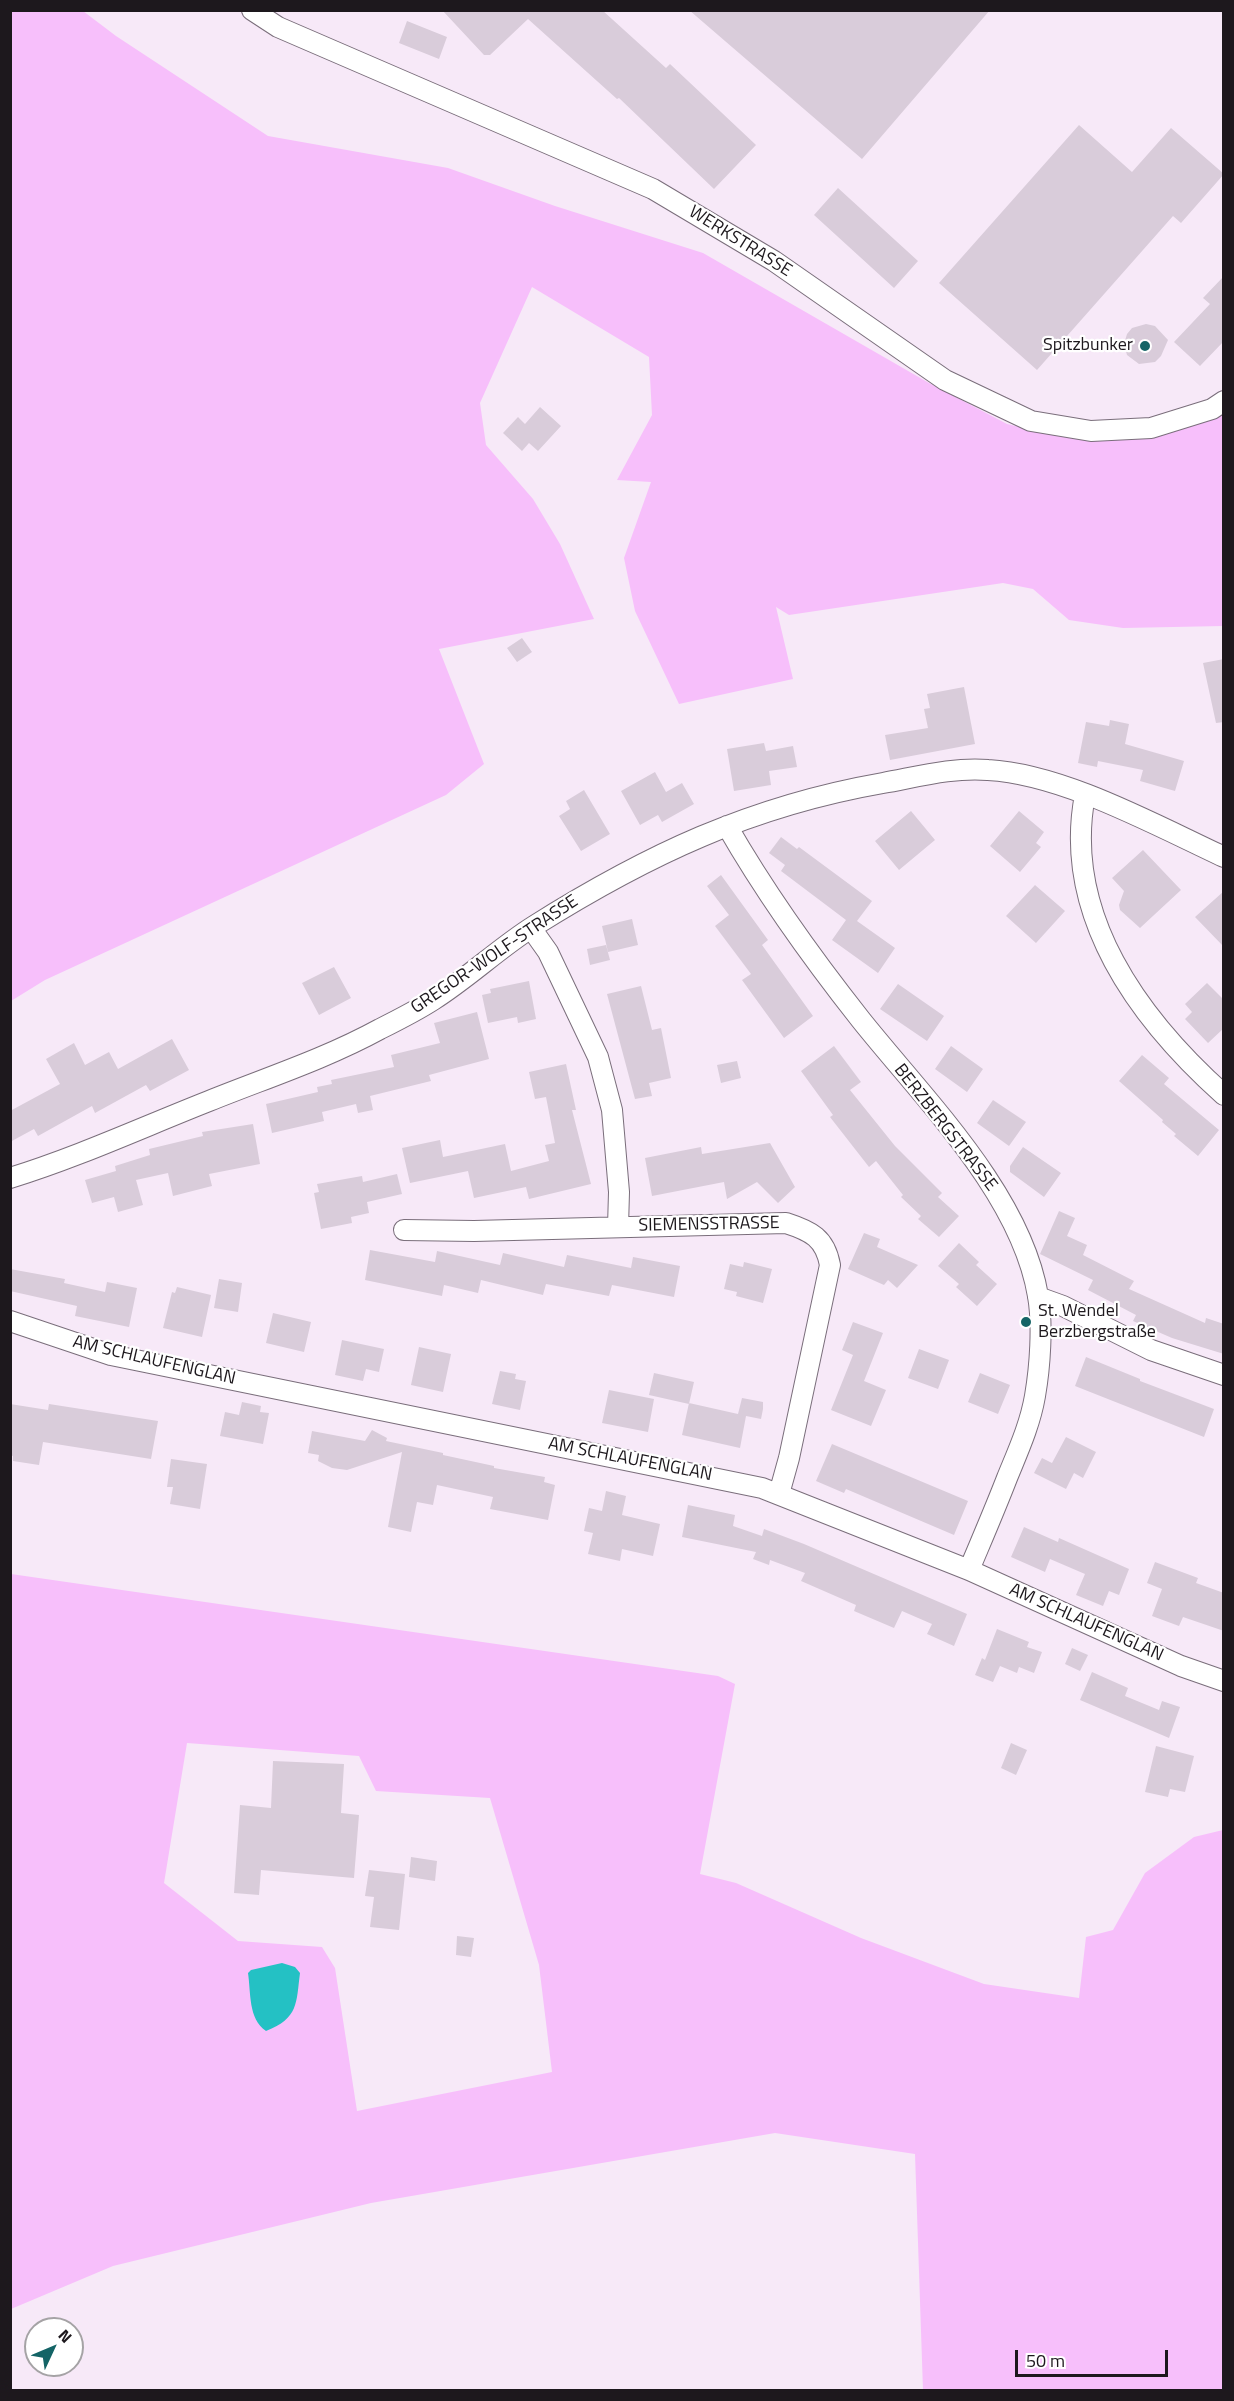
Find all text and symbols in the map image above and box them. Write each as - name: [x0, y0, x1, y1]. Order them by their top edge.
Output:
- street label: WERKSTRASSE: [684, 202, 796, 282]
- place label: Spitzbunker: [1043, 335, 1133, 357]
- marker: Spitzbunker: [1138, 339, 1152, 353]
- street label: GREGOR-WOLF-STRASSE: [407, 891, 583, 1019]
- street label: BERZBERGSTRASSE: [889, 1060, 1001, 1196]
- street label: SIEMENSSTRASSE: [638, 1213, 780, 1237]
- place label: St. Wendel Berzbergstraße: [1038, 1301, 1156, 1344]
- marker: St. Wendel Berzbergstraße: [1019, 1315, 1033, 1329]
- street label: AM SCHLAUFENGLAN: [70, 1332, 238, 1390]
- street label: AM SCHLAUFENGLAN: [546, 1434, 714, 1486]
- street label: AM SCHLAUFENGLAN: [1006, 1579, 1166, 1667]
- north arrow: [24, 2317, 84, 2377]
- text: N: [53, 2324, 78, 2348]
- scale bar: [1018, 2338, 1171, 2376]
- text: 50 m: [1026, 2347, 1065, 2374]

